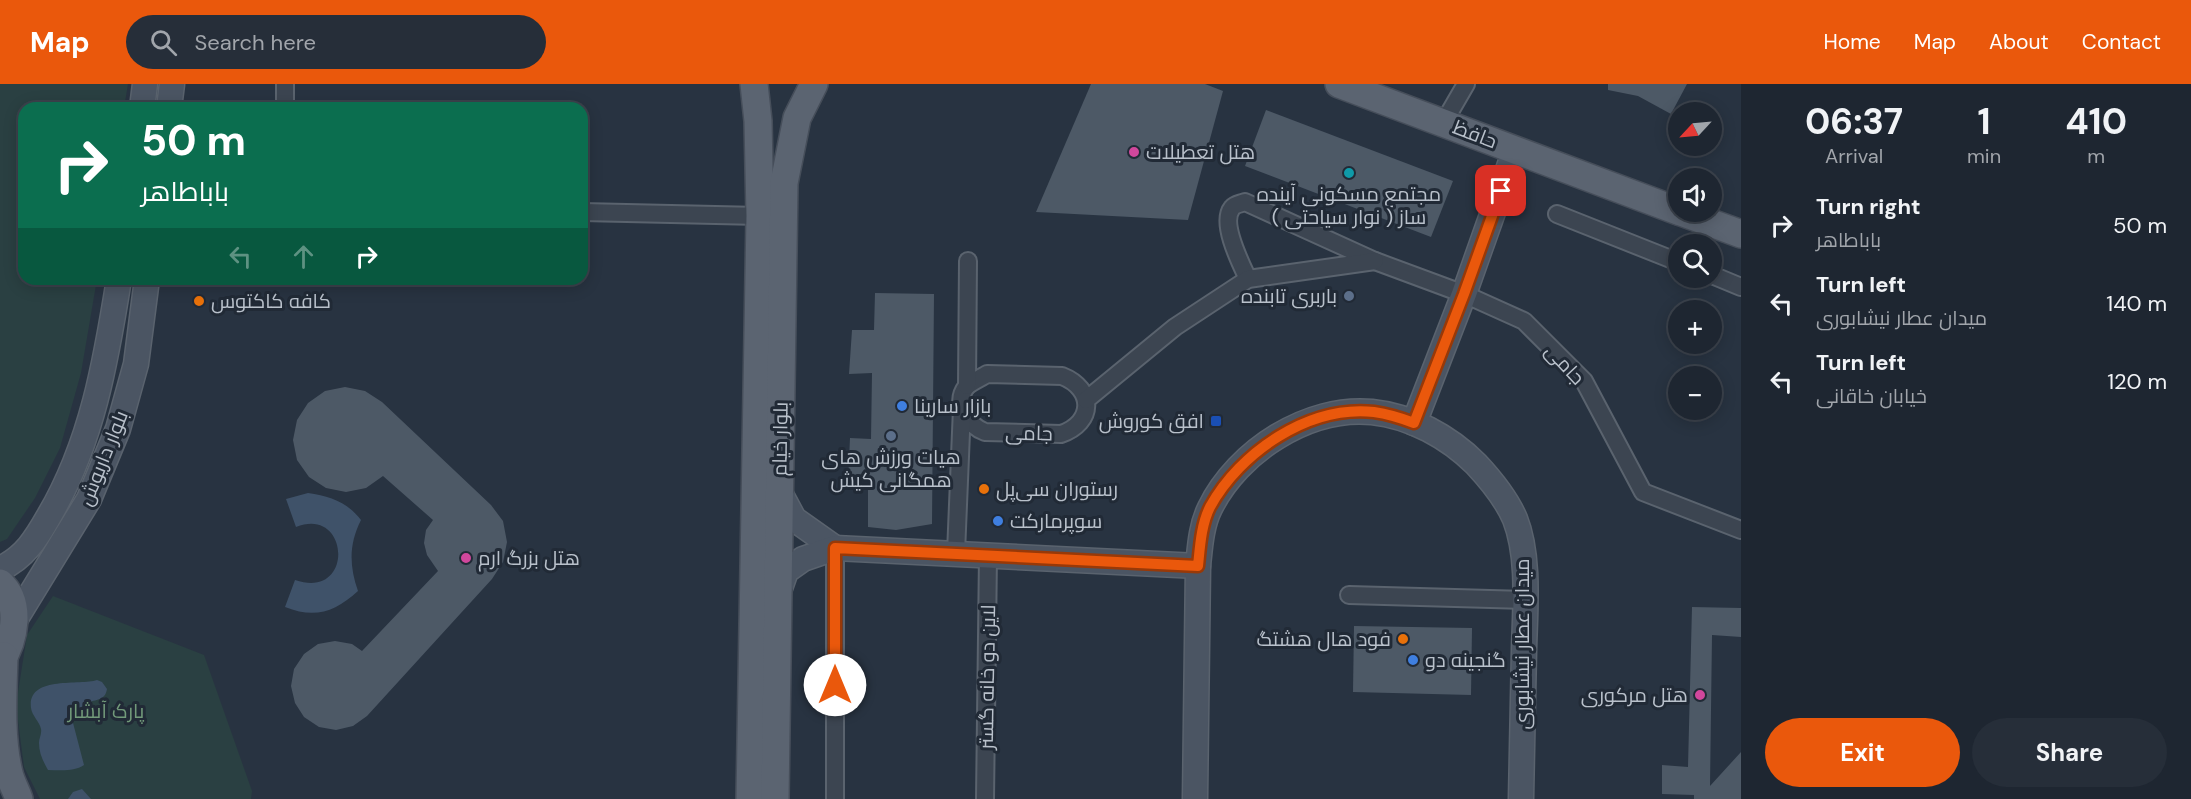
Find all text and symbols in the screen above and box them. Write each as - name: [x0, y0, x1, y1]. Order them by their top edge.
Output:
- search box: [126, 15, 546, 69]
- text: Map: [30, 24, 90, 61]
- icon: search: [147, 26, 180, 59]
- text: Search here: [195, 28, 316, 57]
- text: Home: [1823, 28, 1881, 56]
- text: Map: [1914, 28, 1956, 56]
- text: About: [1989, 28, 2049, 56]
- text: Contact: [2082, 28, 2161, 56]
- text: 06:37: [1805, 98, 1903, 145]
- text: 1: [1978, 98, 1991, 145]
- text: 410: [2065, 98, 2127, 145]
- north arrow: [1668, 102, 1722, 156]
- map controls: [1668, 102, 1722, 420]
- text: 50 m: [141, 113, 246, 168]
- street label: حافظ: [1449, 114, 1501, 154]
- icon: right: [42, 126, 120, 204]
- place label: هتل تعطیلات: [1146, 139, 1255, 165]
- text: Arrival: [1825, 143, 1883, 169]
- text: min: [1967, 143, 2001, 169]
- text: m: [2087, 143, 2105, 169]
- marker: هتل تعطیلات: [1127, 145, 1141, 159]
- pin: [1475, 165, 1526, 216]
- marker: مجتمع مسکونی آینده ساز ( نوار سیاحتی ): [1342, 166, 1356, 180]
- button: sound: [1668, 168, 1722, 222]
- text: باباطاهر: [141, 174, 229, 209]
- icon: arrive: [1484, 174, 1517, 207]
- place label: مجتمع مسکونی آینده ساز ( نوار سیاحتی ): [1257, 181, 1441, 230]
- text: Turn right: [1816, 192, 1921, 221]
- icon: right: [1765, 209, 1798, 242]
- text: 50 m: [2113, 211, 2167, 240]
- text: باباطاهر: [1816, 227, 1881, 253]
- button: search: [1668, 234, 1722, 288]
- icon: left: [224, 240, 257, 273]
- icon: ahead: [287, 240, 320, 273]
- icon: right: [350, 240, 383, 273]
- text: Turn left: [1816, 270, 1906, 299]
- place label: باربری تابنده: [1241, 283, 1337, 309]
- icon: left: [1765, 287, 1798, 320]
- place label: کافه کاکتوس: [211, 288, 331, 314]
- marker: باربری تابنده: [1342, 289, 1356, 303]
- text: 140 m: [2106, 289, 2167, 318]
- marker: کافه کاکتوس: [192, 294, 206, 308]
- button: +: [1668, 300, 1722, 354]
- text: میدان عطار نیشابوری: [1816, 305, 1987, 331]
- street label: جامی: [1539, 338, 1591, 390]
- text: Turn left: [1816, 348, 1906, 377]
- icon: left: [1765, 365, 1798, 398]
- button: −: [1668, 366, 1722, 420]
- text: 120 m: [2107, 367, 2167, 396]
- text: خیابان خاقانی: [1816, 383, 1927, 409]
- place label: بازار سارینا: [914, 393, 991, 419]
- marker: بازار سارینا: [895, 399, 909, 413]
- street label: بلوار خیام: [766, 402, 795, 476]
- street label: بلوار داریوش: [72, 407, 134, 509]
- place label: افق کوروش: [1099, 408, 1204, 434]
- marker: افق کوروش: [1209, 414, 1223, 428]
- street label: جامی: [1005, 420, 1053, 446]
- marker: هیات ورزش های همگانی کیش: [884, 429, 898, 443]
- place label: هیات ورزش های همگانی کیش: [821, 444, 961, 493]
- place label: رستوران سی‌پل: [996, 476, 1118, 502]
- marker: رستوران سی‌پل: [977, 482, 991, 496]
- place label: سوپرمارکت: [1010, 508, 1102, 534]
- marker: سوپرمارکت: [991, 514, 1005, 528]
- place label: هتل بزرگ ارم: [478, 545, 580, 572]
- marker: هتل بزرگ ارم: [459, 551, 473, 565]
- street label: میدان عطار نیشابوری: [1509, 558, 1535, 730]
- street label: لاین دو خانه گستر: [973, 604, 1001, 751]
- place label: فود هال هشتگ: [1257, 626, 1391, 652]
- marker: فود هال هشتگ: [1396, 632, 1410, 646]
- place label: گنجینه دو: [1425, 647, 1506, 673]
- position arrow: [803, 653, 867, 717]
- marker: گنجینه دو: [1406, 653, 1420, 667]
- place label: هتل مرکوری: [1581, 682, 1688, 708]
- marker: هتل مرکوری: [1693, 688, 1707, 702]
- park label: پارک آبشار: [67, 698, 145, 724]
- button: Exit: [1765, 718, 1960, 787]
- button: Share: [1972, 718, 2167, 787]

